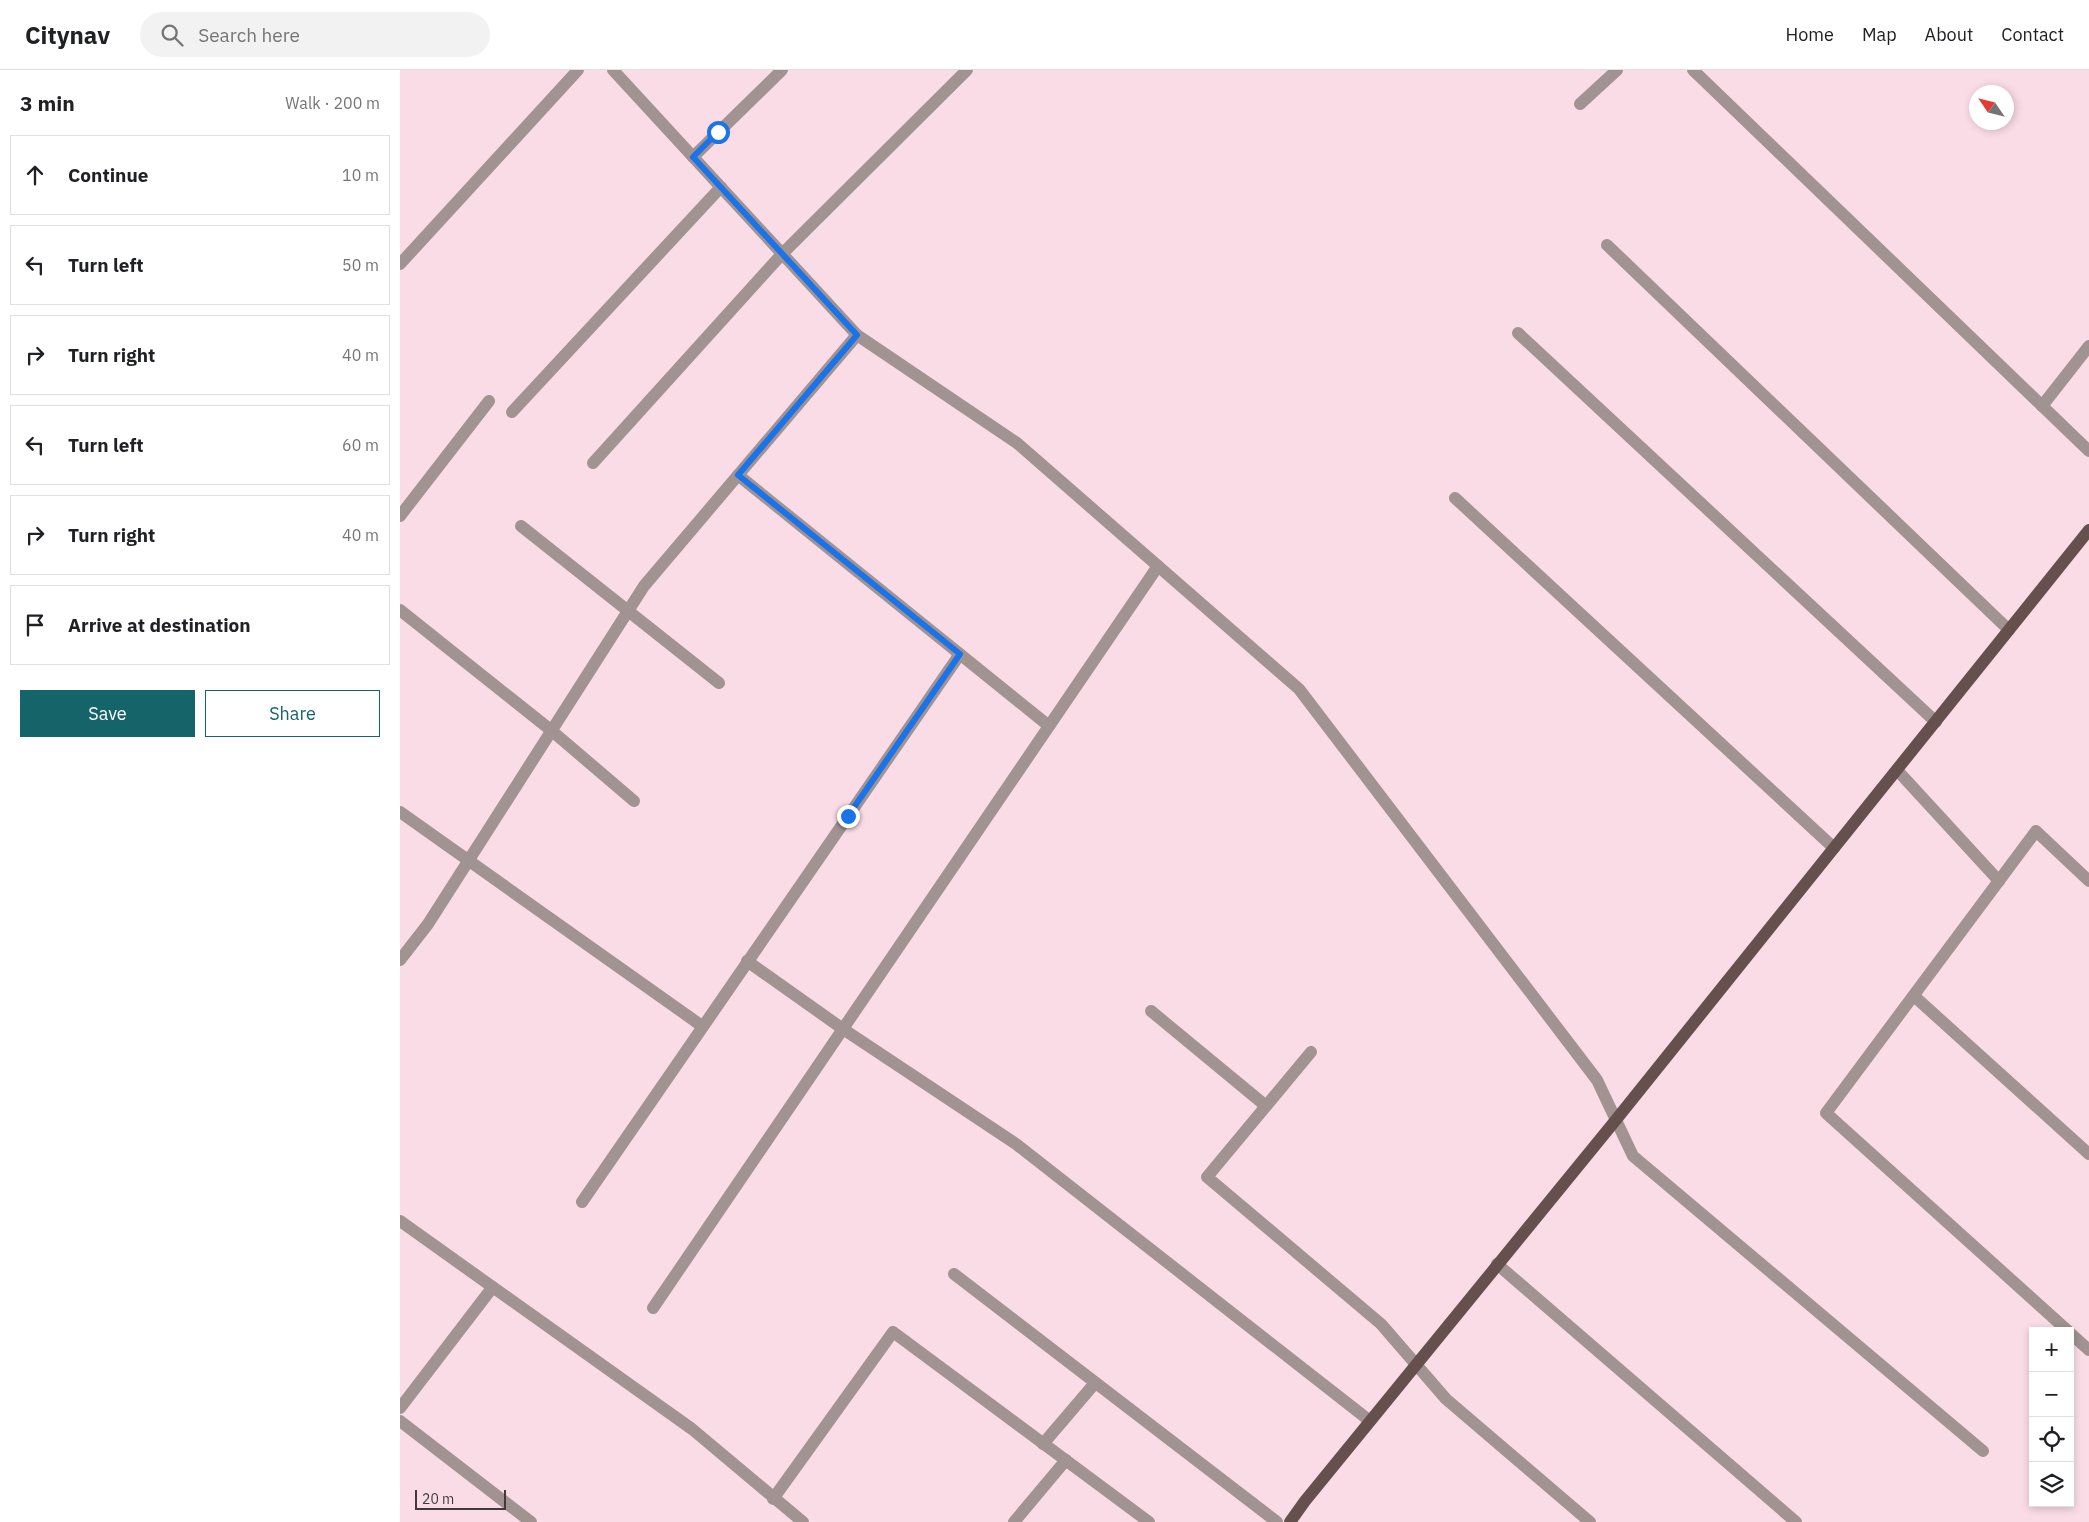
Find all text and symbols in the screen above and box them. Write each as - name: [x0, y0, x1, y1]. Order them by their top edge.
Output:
- search box: [140, 12, 490, 57]
- text: Citynav: [25, 19, 110, 51]
- icon: search: [158, 21, 186, 49]
- text: Search here: [198, 23, 300, 47]
- text: Home: [1786, 23, 1834, 46]
- text: Map: [1862, 23, 1897, 46]
- text: About: [1925, 23, 1973, 46]
- text: Contact: [2001, 23, 2064, 46]
- north arrow: [1969, 85, 2014, 130]
- text: 3 min: [20, 89, 75, 117]
- text: Walk · 200 m: [285, 93, 380, 113]
- route start: [707, 121, 730, 144]
- icon: ahead: [21, 161, 49, 189]
- text: Continue: [68, 163, 148, 187]
- text: 10 m: [342, 165, 379, 185]
- icon: left: [21, 251, 49, 279]
- text: Turn left: [68, 253, 144, 277]
- text: 50 m: [342, 255, 379, 275]
- icon: right: [21, 341, 49, 369]
- text: Turn right: [68, 343, 155, 367]
- text: 40 m: [342, 345, 379, 365]
- icon: left: [21, 431, 49, 459]
- text: Turn left: [68, 433, 144, 457]
- text: 60 m: [342, 435, 379, 455]
- icon: right: [21, 521, 49, 549]
- text: Turn right: [68, 523, 155, 547]
- text: 40 m: [342, 525, 379, 545]
- icon: arrive: [21, 611, 49, 639]
- text: Arrive at destination: [68, 613, 251, 637]
- button: Save: [20, 690, 195, 737]
- button: Share: [205, 690, 380, 737]
- route end: [837, 805, 860, 828]
- map controls: [2029, 1327, 2074, 1507]
- button: +: [2029, 1327, 2074, 1372]
- button: −: [2029, 1372, 2074, 1417]
- button: locate: [2029, 1417, 2074, 1462]
- button: layers: [2029, 1462, 2074, 1507]
- scale bar: [415, 1487, 506, 1510]
- text: 20 m: [422, 1490, 454, 1508]

